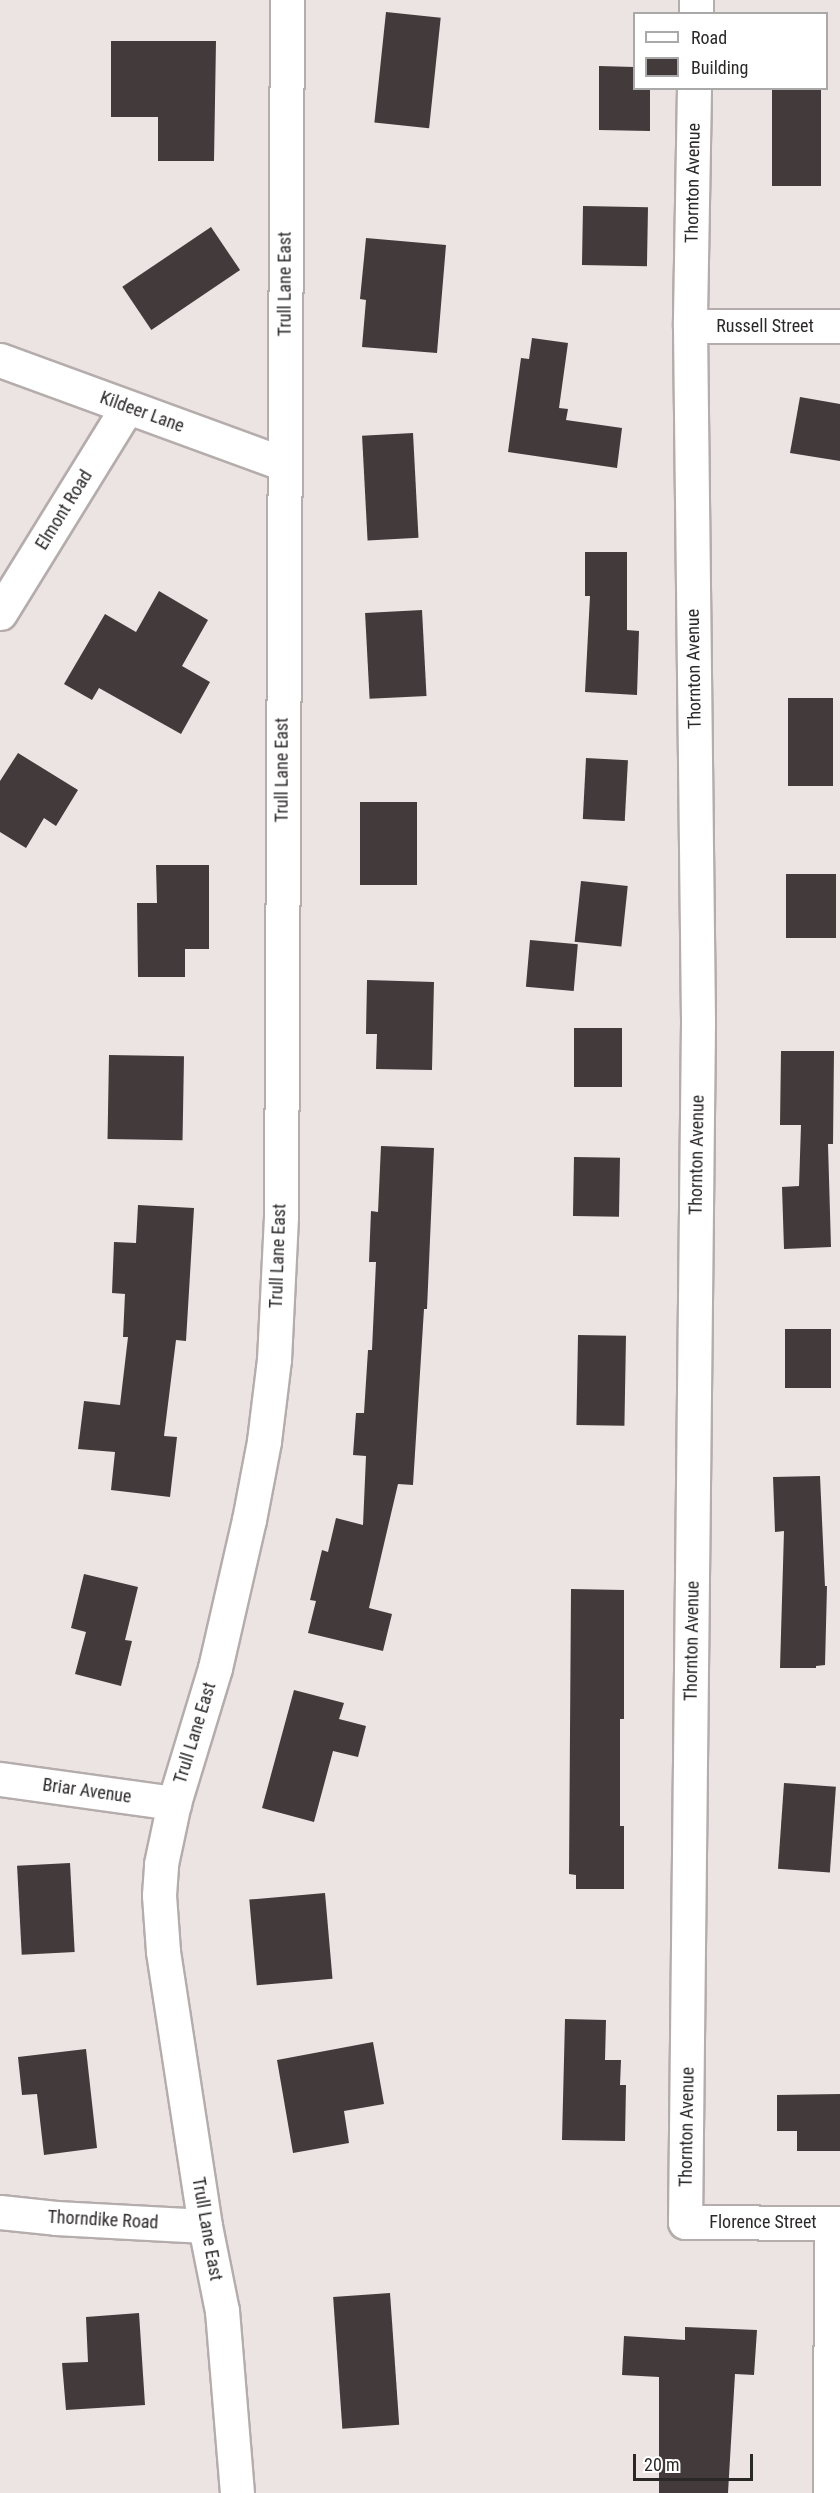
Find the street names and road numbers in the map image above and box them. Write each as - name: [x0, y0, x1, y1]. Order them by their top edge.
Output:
- street label: Thornton Avenue: [681, 123, 705, 243]
- street label: Trull Lane East: [274, 232, 296, 336]
- street label: Russell Street: [716, 315, 814, 337]
- street label: Kildeer Lane: [97, 387, 187, 437]
- street label: Elmont Road: [31, 466, 97, 554]
- street label: Thornton Avenue: [682, 609, 706, 729]
- street label: Trull Lane East: [271, 718, 293, 822]
- street label: Thornton Avenue: [685, 1095, 709, 1215]
- street label: Trull Lane East: [265, 1203, 291, 1309]
- street label: Thornton Avenue: [680, 1581, 704, 1701]
- street label: Trull Lane East: [169, 1680, 221, 1786]
- street label: Briar Avenue: [41, 1774, 133, 1808]
- street label: Thornton Avenue: [675, 2067, 699, 2187]
- street label: Trull Lane East: [187, 2175, 227, 2283]
- street label: Thorndike Road: [47, 2206, 159, 2234]
- street label: Florence Street: [709, 2211, 817, 2233]

